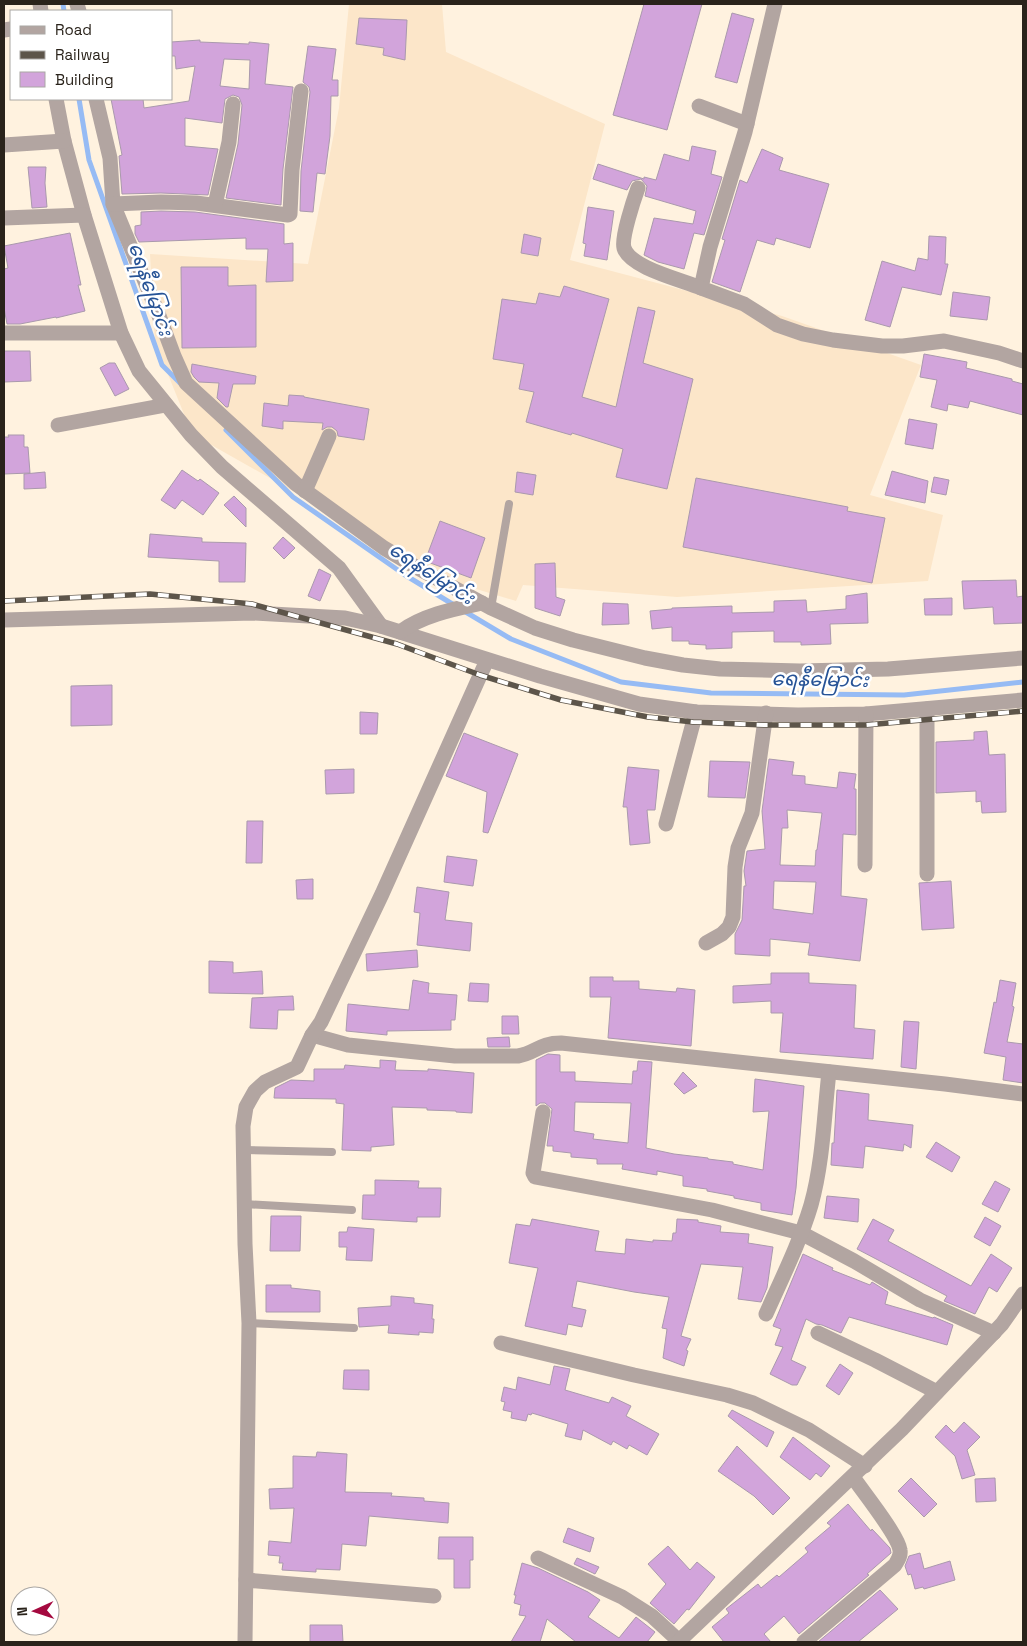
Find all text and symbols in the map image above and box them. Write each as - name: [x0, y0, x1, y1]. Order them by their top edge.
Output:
- legend: [10, 10, 172, 100]
- text: Road: [55, 20, 92, 39]
- text: Railway: [55, 45, 110, 64]
- text: Building: [55, 70, 114, 89]
- water label: ရေနီမြောင်း: [119, 239, 180, 341]
- water label: ရေနီမြောင်း: [382, 535, 481, 614]
- water label: ရေနီမြောင်း: [771, 664, 870, 697]
- north arrow: [10, 1586, 60, 1636]
- text: N: [13, 1607, 31, 1617]

